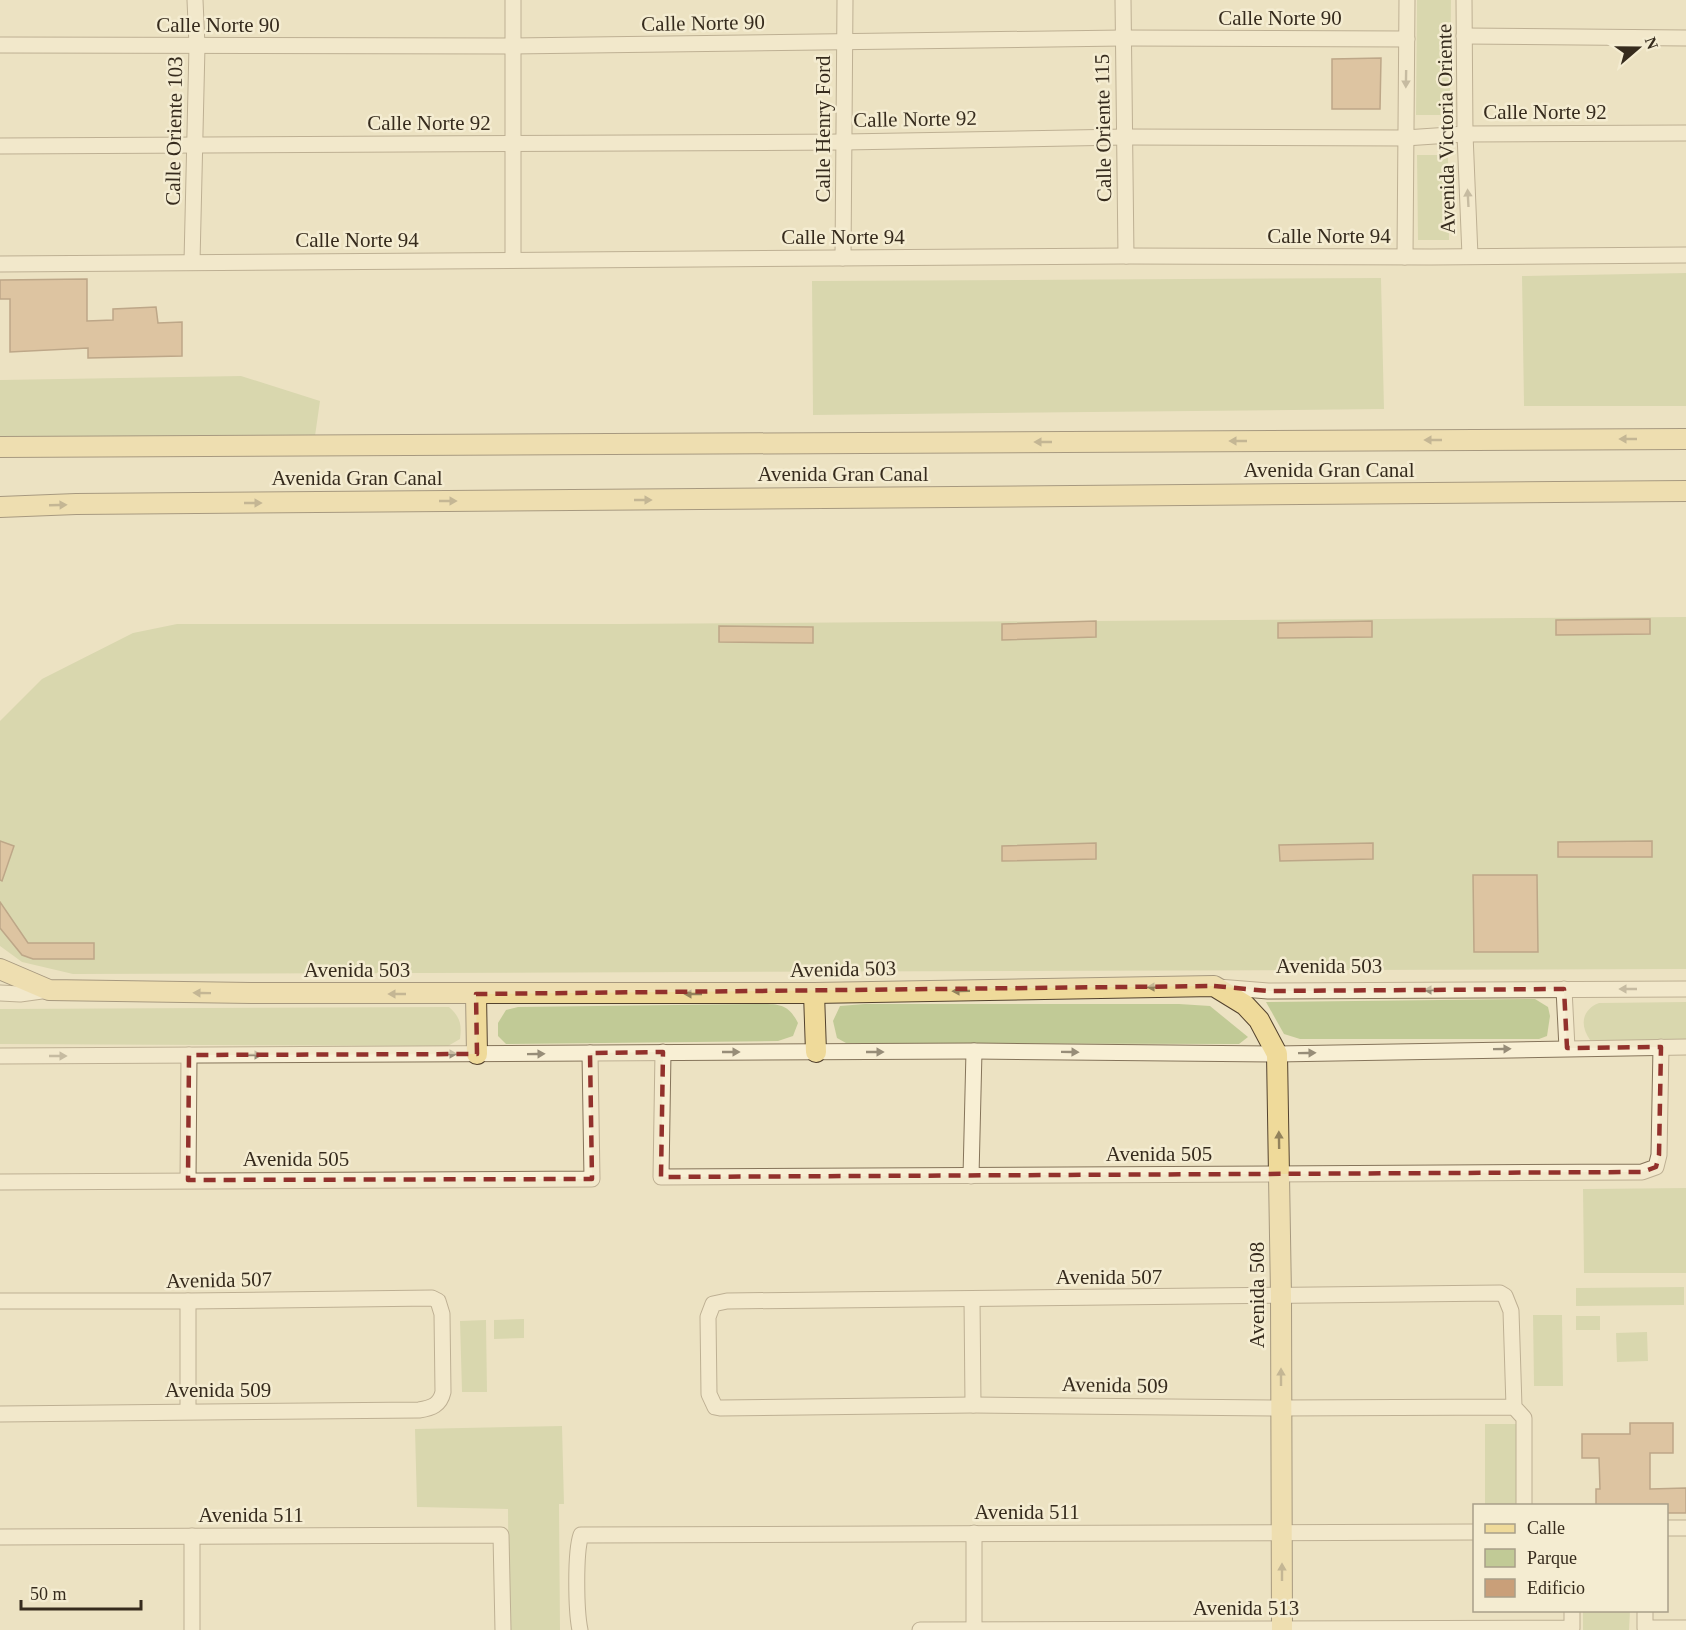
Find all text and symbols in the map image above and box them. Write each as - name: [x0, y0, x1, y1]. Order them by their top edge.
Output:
- street label: Calle Norte 90: [1218, 6, 1342, 30]
- street label: Calle Norte 90: [641, 10, 765, 36]
- street label: Calle Norte 90: [156, 13, 280, 37]
- north arrow: [1608, 18, 1668, 78]
- street label: Avenida Victoria Oriente: [1432, 24, 1460, 234]
- text: N: [1642, 35, 1662, 52]
- street label: Calle Oriente 115: [1090, 54, 1116, 202]
- street label: Calle Henry Ford: [811, 55, 835, 202]
- street label: Calle Oriente 103: [161, 56, 187, 206]
- one-way arrow: [1402, 70, 1411, 89]
- street label: Calle Norte 92: [1483, 100, 1607, 124]
- street label: Calle Norte 92: [853, 106, 977, 132]
- street label: Calle Norte 92: [367, 111, 491, 135]
- one-way arrow: [1463, 188, 1472, 207]
- street label: Calle Norte 94: [1267, 224, 1391, 248]
- street label: Calle Norte 94: [781, 225, 905, 249]
- street label: Calle Norte 94: [295, 228, 419, 252]
- one-way arrow: [1618, 434, 1637, 444]
- one-way arrow: [1423, 435, 1442, 445]
- one-way arrow: [1228, 436, 1247, 446]
- one-way arrow: [1033, 437, 1052, 447]
- street label: Avenida Gran Canal: [1243, 458, 1415, 482]
- street label: Avenida Gran Canal: [757, 462, 929, 486]
- street label: Avenida Gran Canal: [271, 466, 443, 490]
- one-way arrow: [634, 495, 653, 505]
- one-way arrow: [439, 496, 458, 506]
- one-way arrow: [244, 498, 263, 508]
- one-way arrow: [49, 500, 68, 510]
- street label: Avenida 503: [1276, 954, 1382, 978]
- street label: Avenida 503: [790, 956, 896, 982]
- street label: Avenida 503: [304, 958, 410, 982]
- one-way arrow: [1146, 983, 1165, 992]
- one-way arrow: [1618, 984, 1637, 994]
- one-way arrow: [1423, 985, 1442, 995]
- one-way arrow: [951, 986, 970, 996]
- one-way arrow: [192, 988, 211, 997]
- one-way arrow: [387, 989, 406, 999]
- one-way arrow: [683, 989, 702, 999]
- one-way arrow: [1492, 1044, 1511, 1054]
- one-way arrow: [721, 1047, 740, 1057]
- one-way arrow: [865, 1047, 884, 1056]
- one-way arrow: [1060, 1047, 1079, 1057]
- one-way arrow: [1297, 1048, 1316, 1058]
- one-way arrow: [439, 1049, 458, 1059]
- one-way arrow: [526, 1049, 545, 1059]
- one-way arrow: [244, 1050, 263, 1060]
- one-way arrow: [49, 1051, 68, 1061]
- one-way arrow: [1274, 1130, 1284, 1149]
- street label: Avenida 505: [1106, 1142, 1212, 1166]
- street label: Avenida 505: [243, 1147, 349, 1171]
- street label: Avenida 508: [1245, 1242, 1269, 1348]
- street label: Avenida 507: [1056, 1265, 1162, 1289]
- street label: Avenida 507: [166, 1267, 272, 1293]
- one-way arrow: [1276, 1367, 1286, 1386]
- street label: Avenida 509: [1062, 1372, 1168, 1398]
- street label: Avenida 509: [165, 1378, 271, 1402]
- street label: Avenida 511: [974, 1500, 1080, 1524]
- street label: Avenida 511: [198, 1503, 304, 1527]
- legend: [1473, 1504, 1668, 1612]
- text: Calle: [1527, 1518, 1565, 1538]
- text: Parque: [1527, 1548, 1577, 1568]
- one-way arrow: [1277, 1562, 1287, 1581]
- scale bar: [21, 1573, 141, 1611]
- text: Edificio: [1527, 1578, 1585, 1598]
- text: 50 m: [30, 1584, 67, 1604]
- street label: Avenida 513: [1193, 1596, 1299, 1620]

